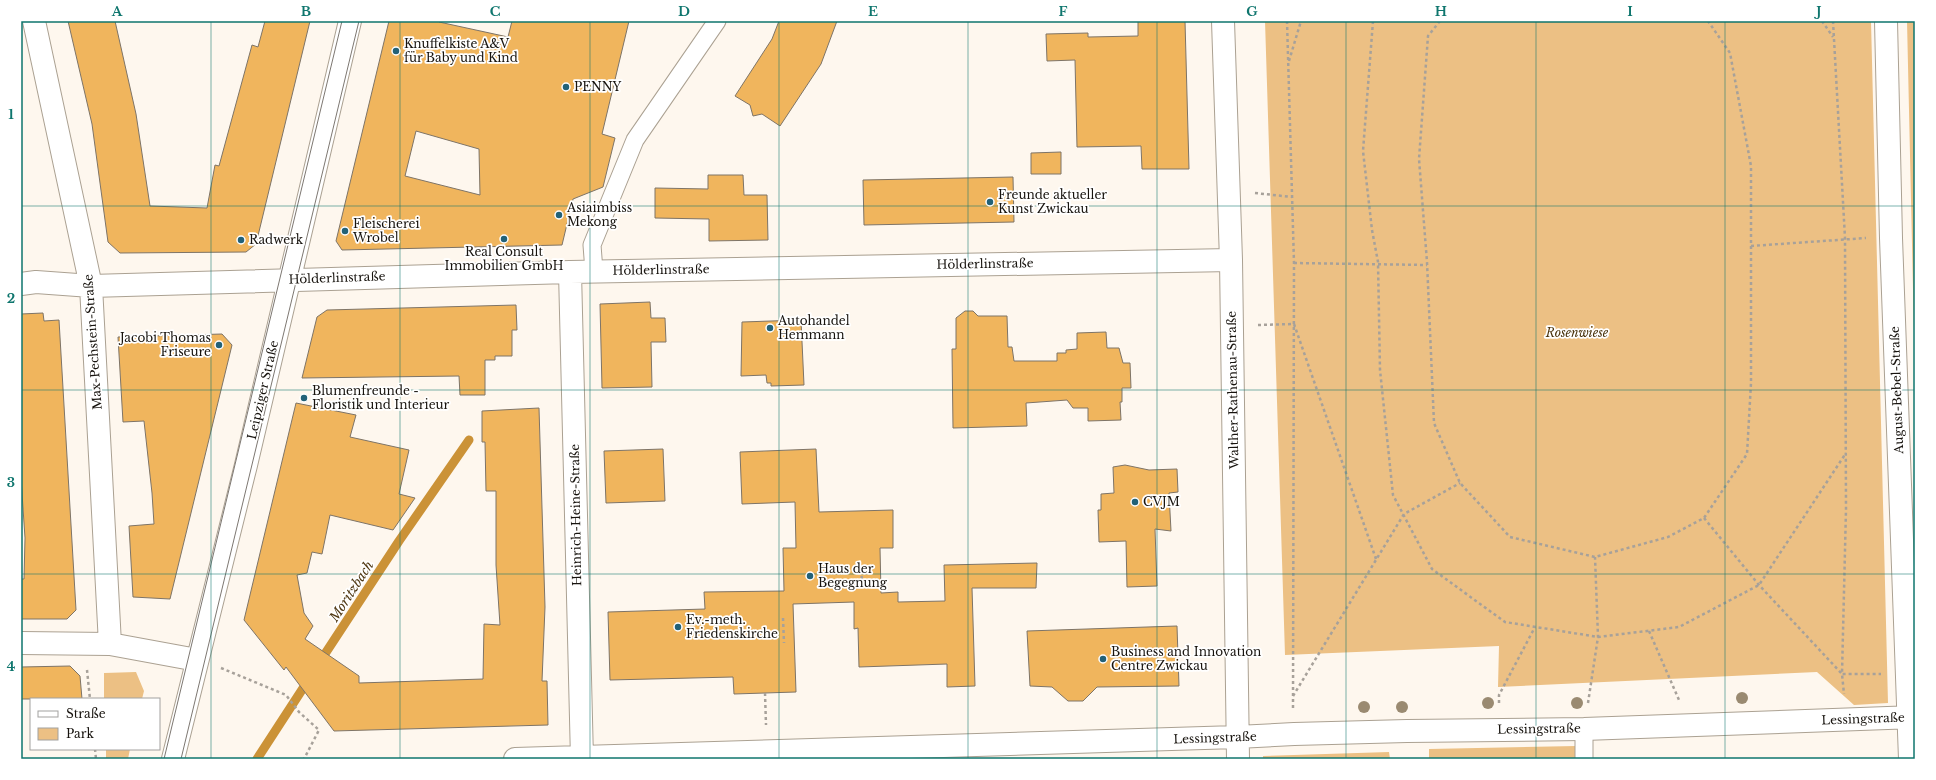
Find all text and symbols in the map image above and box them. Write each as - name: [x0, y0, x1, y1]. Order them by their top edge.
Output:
- text: A: [111, 3, 123, 20]
- text: B: [301, 3, 311, 20]
- text: C: [490, 3, 501, 20]
- text: D: [678, 3, 690, 20]
- text: E: [868, 3, 878, 20]
- text: F: [1059, 3, 1068, 20]
- text: G: [1246, 3, 1258, 20]
- text: H: [1435, 3, 1447, 20]
- text: I: [1627, 3, 1633, 20]
- text: J: [1813, 3, 1822, 20]
- place label: Knuffelkiste A&V für Baby und Kind: [404, 36, 518, 65]
- marker: Knuffelkiste A&V für Baby und Kind: [391, 46, 401, 56]
- place label: PENNY: [574, 79, 622, 94]
- marker: PENNY: [561, 82, 571, 92]
- text: 1: [8, 106, 14, 123]
- place label: Freunde aktueller Kunst Zwickau: [998, 187, 1107, 216]
- marker: Freunde aktueller Kunst Zwickau: [985, 197, 995, 207]
- place label: Asiaimbiss Mekong: [566, 200, 632, 229]
- marker: Asiaimbiss Mekong: [554, 210, 564, 220]
- place label: Fleischerei Wrobel: [352, 216, 419, 245]
- marker: Fleischerei Wrobel: [340, 226, 350, 236]
- place label: Radwerk: [249, 232, 304, 247]
- marker: Real Consult Immobilien GmbH: [499, 234, 509, 244]
- marker: Radwerk: [236, 235, 246, 245]
- place label: Real Consult Immobilien GmbH: [444, 244, 564, 273]
- street label: Hölderlinstraße: [936, 255, 1034, 272]
- street label: Hölderlinstraße: [612, 261, 710, 278]
- street label: Hölderlinstraße: [288, 268, 386, 287]
- street label: Max-Pechstein-Straße: [80, 274, 105, 410]
- text: 2: [7, 290, 15, 307]
- street label: Walther-Rathenau-Straße: [1224, 311, 1241, 470]
- place label: Autohandel Hemmann: [777, 313, 850, 342]
- marker: Autohandel Hemmann: [765, 323, 775, 333]
- park label: Rosenwiese: [1545, 325, 1609, 340]
- street label: August-Bebel-Straße: [1887, 326, 1906, 455]
- place label: Jacobi Thomas Friseure: [118, 330, 211, 359]
- street label: Leipziger Straße: [244, 339, 281, 441]
- marker: Jacobi Thomas Friseure: [214, 340, 224, 350]
- place label: Blumenfreunde - Floristik und Interieur: [312, 383, 450, 412]
- marker: Blumenfreunde - Floristik und Interieur: [299, 393, 309, 403]
- street label: Heinrich-Heine-Straße: [567, 444, 584, 586]
- text: 3: [7, 474, 15, 491]
- place label: CVJM: [1143, 494, 1180, 509]
- marker: CVJM: [1130, 497, 1140, 507]
- water label: Moritzbach: [325, 558, 377, 626]
- place label: Haus der Begegnung: [818, 561, 888, 590]
- marker: Haus der Begegnung: [805, 571, 815, 581]
- place label: Ev.-meth. Friedenskirche: [686, 612, 778, 641]
- marker: Ev.-meth. Friedenskirche: [673, 622, 683, 632]
- place label: Business and Innovation Centre Zwickau: [1111, 644, 1261, 673]
- marker: Business and Innovation Centre Zwickau: [1098, 654, 1108, 664]
- text: 4: [7, 658, 16, 675]
- legend: [30, 698, 160, 750]
- text: Straße: [66, 706, 106, 721]
- street label: Lessingstraße: [1821, 710, 1905, 727]
- street label: Lessingstraße: [1497, 720, 1581, 737]
- text: Park: [66, 726, 94, 741]
- street label: Lessingstraße: [1173, 729, 1257, 746]

